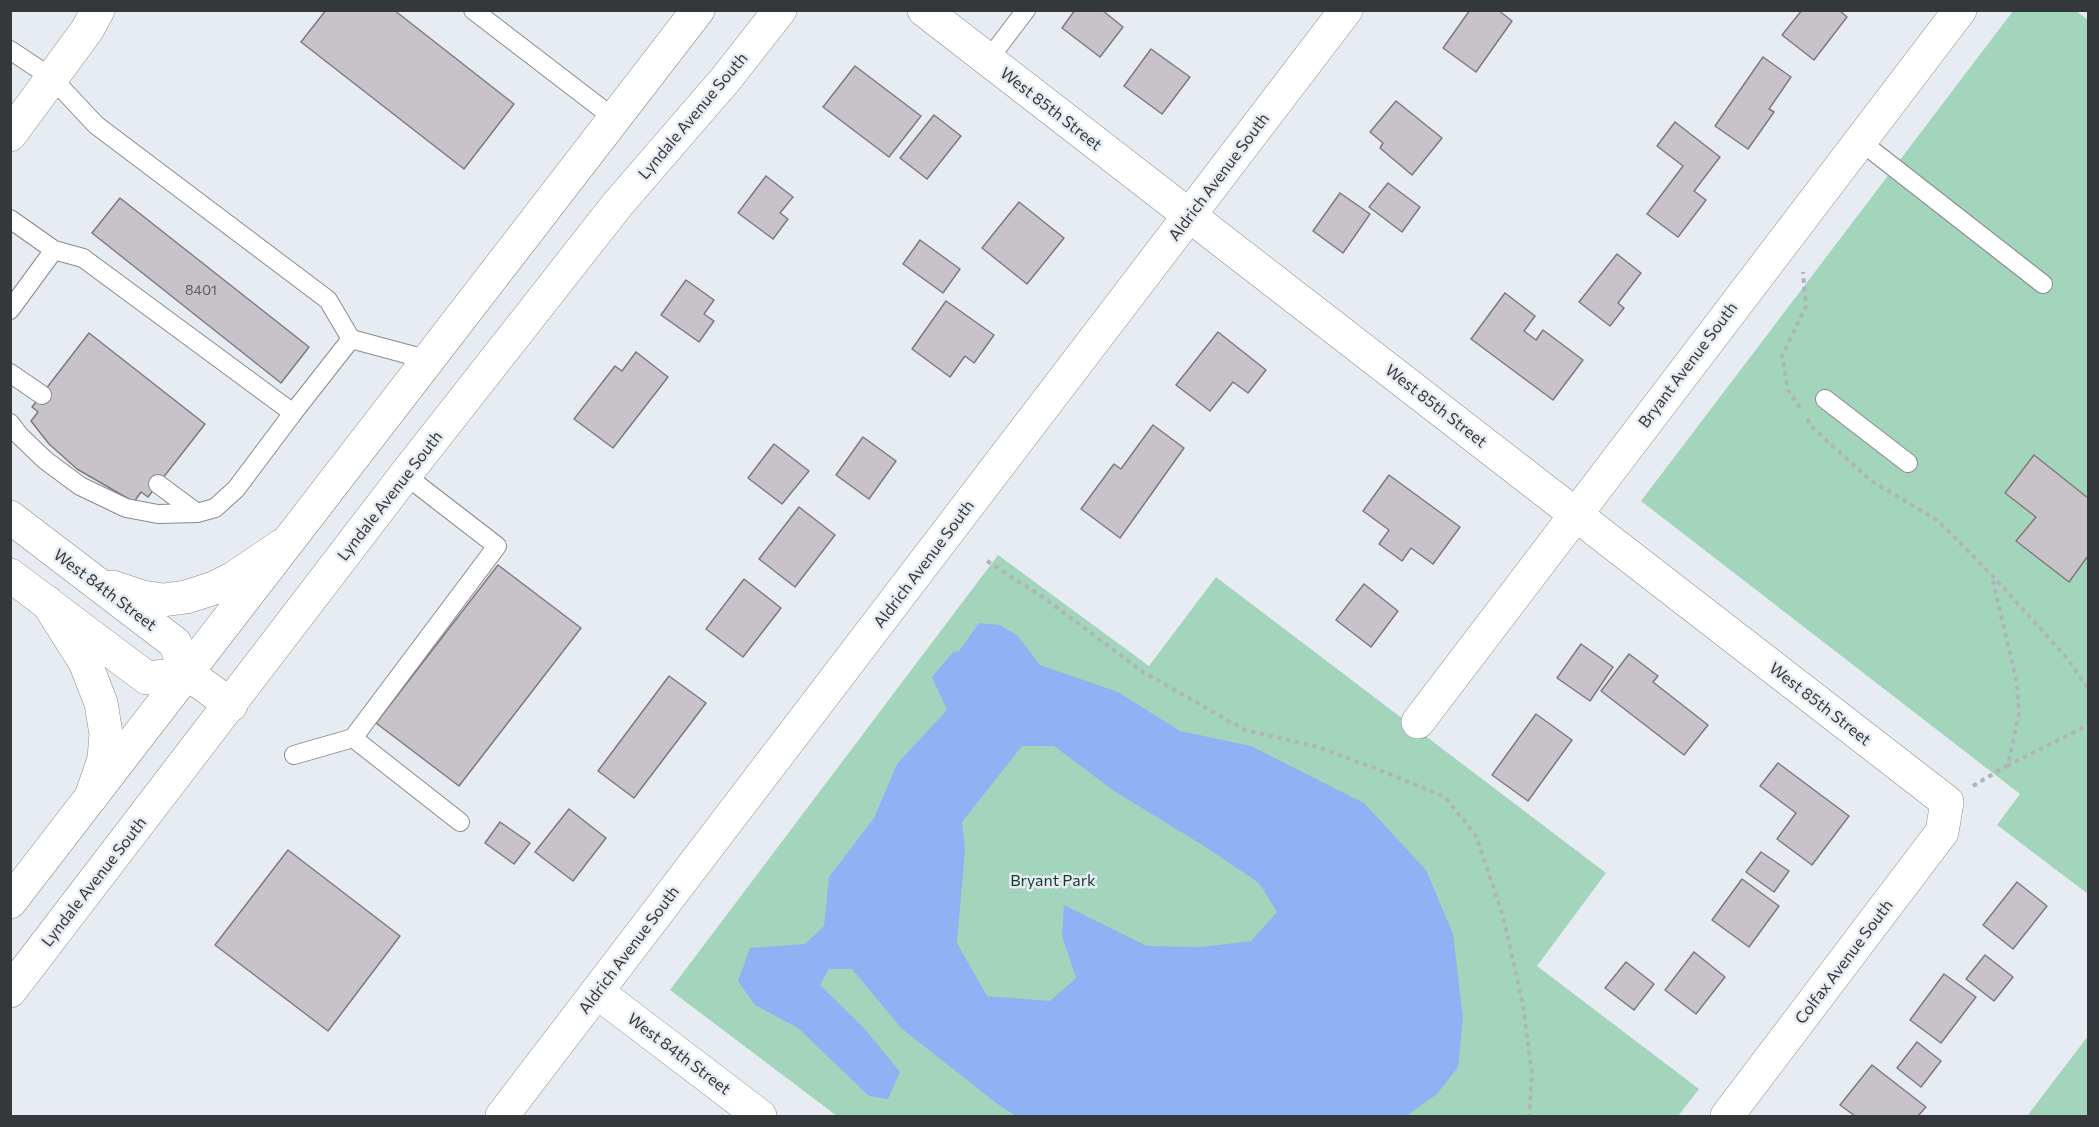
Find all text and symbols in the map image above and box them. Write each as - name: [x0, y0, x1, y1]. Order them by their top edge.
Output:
- street label: Lyndale Avenue South: [634, 49, 752, 183]
- street label: West 85th Street: [996, 63, 1106, 155]
- street label: Aldrich Avenue South: [1165, 109, 1273, 245]
- house number: 8401: [185, 282, 217, 298]
- street label: Bryant Avenue South: [1635, 299, 1741, 431]
- street label: West 85th Street: [1381, 360, 1491, 452]
- street label: Lyndale Avenue South: [333, 427, 447, 565]
- street label: Aldrich Avenue South: [870, 496, 978, 632]
- street label: West 84th Street: [50, 545, 160, 635]
- street label: West 85th Street: [1765, 658, 1875, 750]
- street label: Lyndale Avenue South: [37, 813, 151, 951]
- park label: Bryant Park: [1010, 871, 1096, 891]
- street label: Aldrich Avenue South: [575, 882, 683, 1018]
- street label: Colfax Avenue South: [1791, 896, 1897, 1028]
- street label: West 84th Street: [624, 1009, 734, 1099]

